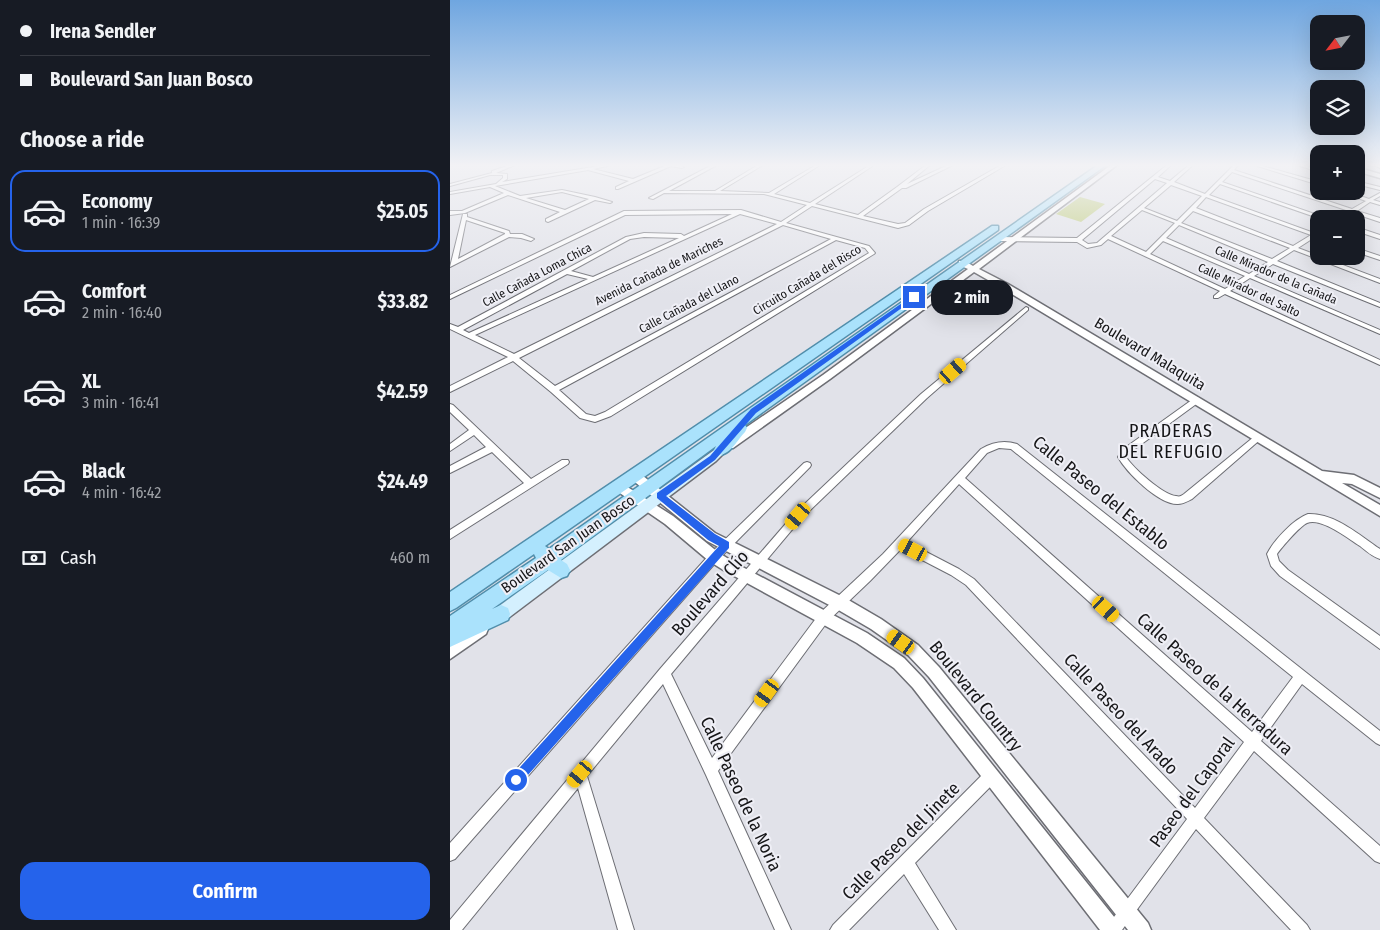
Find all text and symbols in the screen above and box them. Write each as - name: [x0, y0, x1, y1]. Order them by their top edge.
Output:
- north arrow: [1310, 15, 1365, 70]
- map controls: [1310, 15, 1365, 265]
- text: Irena Sendler: [50, 20, 156, 43]
- text: Boulevard San Juan Bosco: [50, 68, 253, 91]
- button: layers: [1310, 80, 1365, 135]
- text: Choose a ride: [20, 126, 144, 153]
- button: +: [1310, 145, 1365, 200]
- icon: car: [22, 189, 67, 234]
- text: Economy: [82, 190, 152, 213]
- text: $25.05: [377, 200, 428, 223]
- button: −: [1310, 210, 1365, 265]
- text: 1 min · 16:39: [82, 213, 160, 232]
- street label: Avenida Cañada de Mariches: [593, 234, 725, 308]
- street label: Calle Cañada Loma Chica: [480, 240, 594, 310]
- street label: Circuito Cañada del Risco: [750, 242, 864, 318]
- street label: Calle Mirador de la Cañada: [1213, 243, 1339, 307]
- street label: Calle Mirador del Salto: [1196, 260, 1302, 320]
- street label: Calle Cañada del Llano: [637, 272, 741, 336]
- icon: car: [22, 279, 67, 324]
- text: Comfort: [82, 280, 146, 303]
- callout: 2 min: [932, 280, 1014, 314]
- route end: [903, 286, 925, 308]
- text: 2 min: [954, 288, 990, 307]
- text: $33.82: [377, 290, 428, 313]
- text: 2 min · 16:40: [82, 303, 162, 322]
- street label: Boulevard Malaquita: [1091, 314, 1209, 394]
- car: [936, 355, 969, 387]
- icon: car: [22, 369, 67, 414]
- text: XL: [82, 370, 101, 393]
- text: $42.59: [377, 380, 428, 403]
- text: 3 min · 16:41: [82, 393, 159, 412]
- district label: PRADERAS DEL REFUGIO: [1118, 420, 1224, 463]
- street label: Calle Paseo del Establo: [1028, 431, 1174, 555]
- icon: car: [22, 459, 67, 504]
- text: Black: [82, 460, 125, 483]
- text: $24.49: [377, 470, 428, 493]
- text: 4 min · 16:42: [82, 483, 161, 502]
- street label: Boulevard San Juan Bosco: [498, 491, 638, 597]
- car: [782, 500, 813, 532]
- car: [896, 537, 929, 563]
- icon: cash: [20, 544, 48, 572]
- text: Cash: [60, 546, 97, 569]
- street label: Boulevard Clío: [667, 546, 753, 640]
- text: 460 m: [390, 548, 430, 567]
- car: [1089, 593, 1122, 625]
- street label: Calle Paseo de la Herradura: [1132, 608, 1298, 760]
- car: [884, 627, 917, 657]
- street label: Boulevard Country: [925, 636, 1027, 756]
- street label: Calle Paseo del Arado: [1059, 649, 1183, 779]
- car: [752, 676, 781, 710]
- street label: Calle Paseo de la Noria: [696, 713, 787, 875]
- street label: Paseo del Caporal: [1145, 732, 1240, 851]
- car: [564, 758, 595, 790]
- route start: [505, 769, 527, 791]
- street label: Calle Paseo del Jinete: [838, 777, 965, 904]
- button: Confirm: [20, 862, 430, 920]

